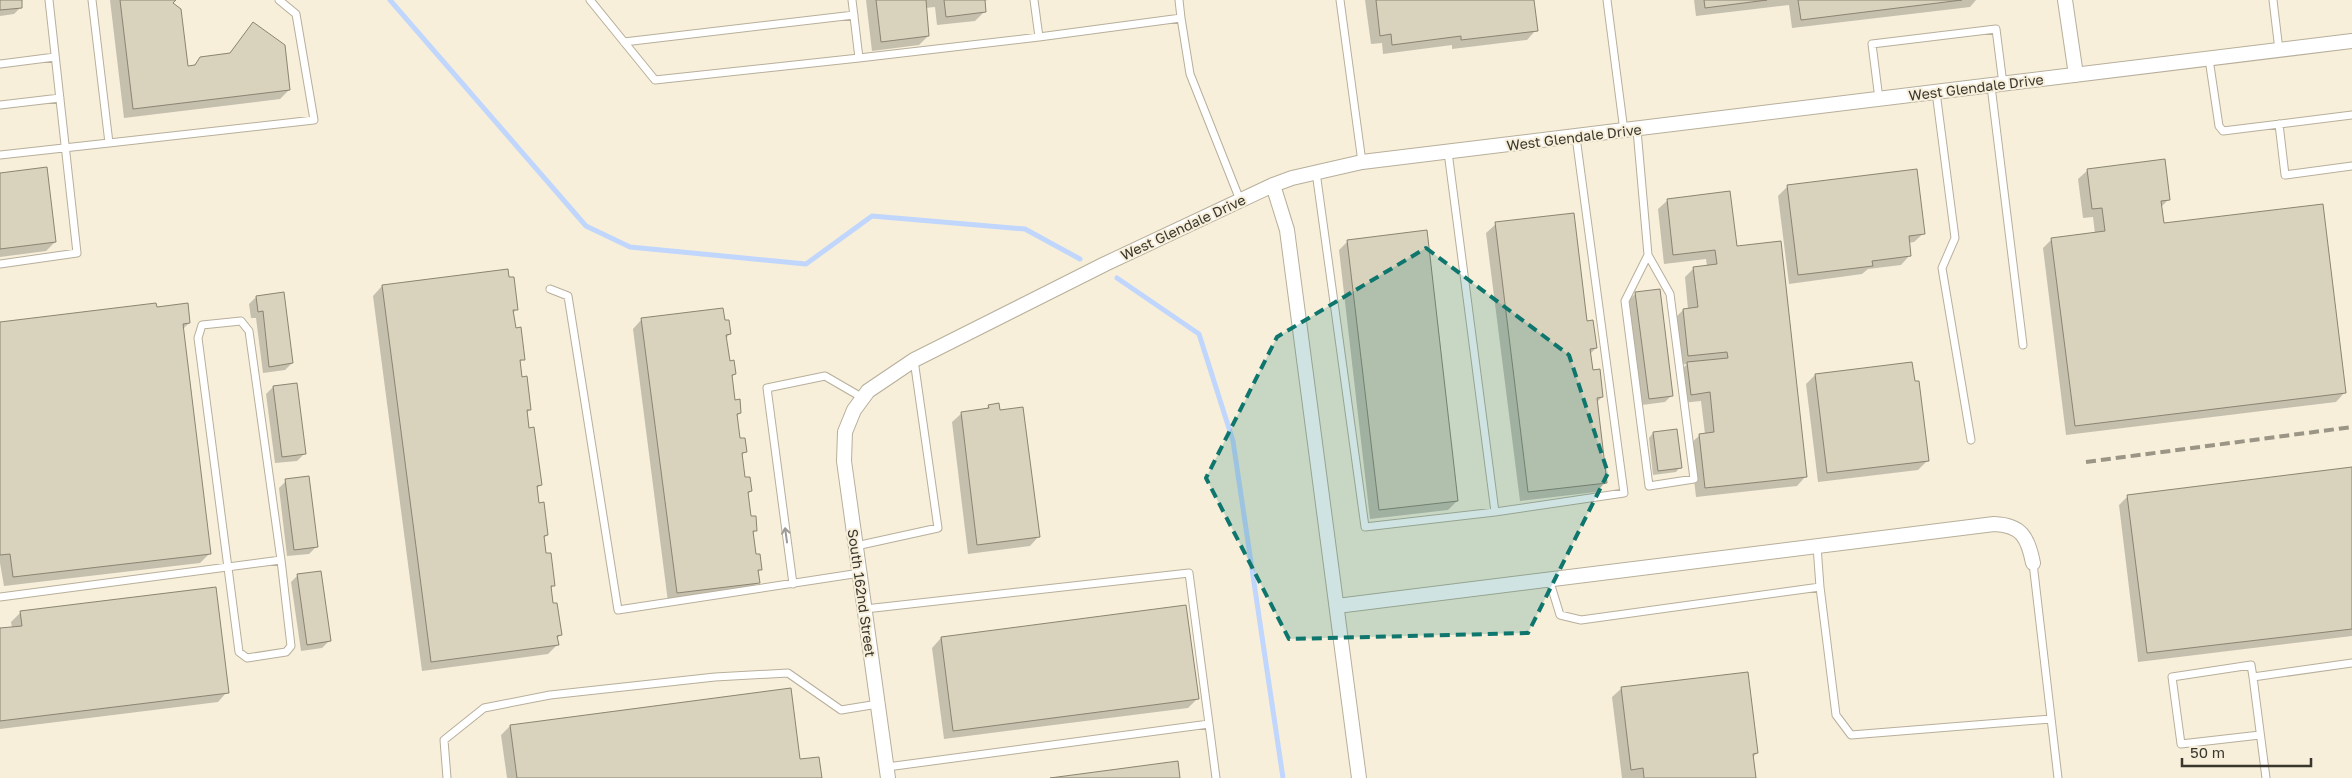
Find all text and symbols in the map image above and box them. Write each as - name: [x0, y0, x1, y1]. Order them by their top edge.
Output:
- street label: West Glendale Drive: [1908, 70, 2044, 104]
- street label: West Glendale Drive: [1506, 120, 1642, 154]
- street label: West Glendale Drive: [1118, 191, 1248, 263]
- one-way arrow: [781, 528, 791, 544]
- street label: South 162nd Street: [845, 528, 879, 658]
- scale bar: [2182, 736, 2311, 768]
- text: 50 m: [2190, 743, 2225, 761]

